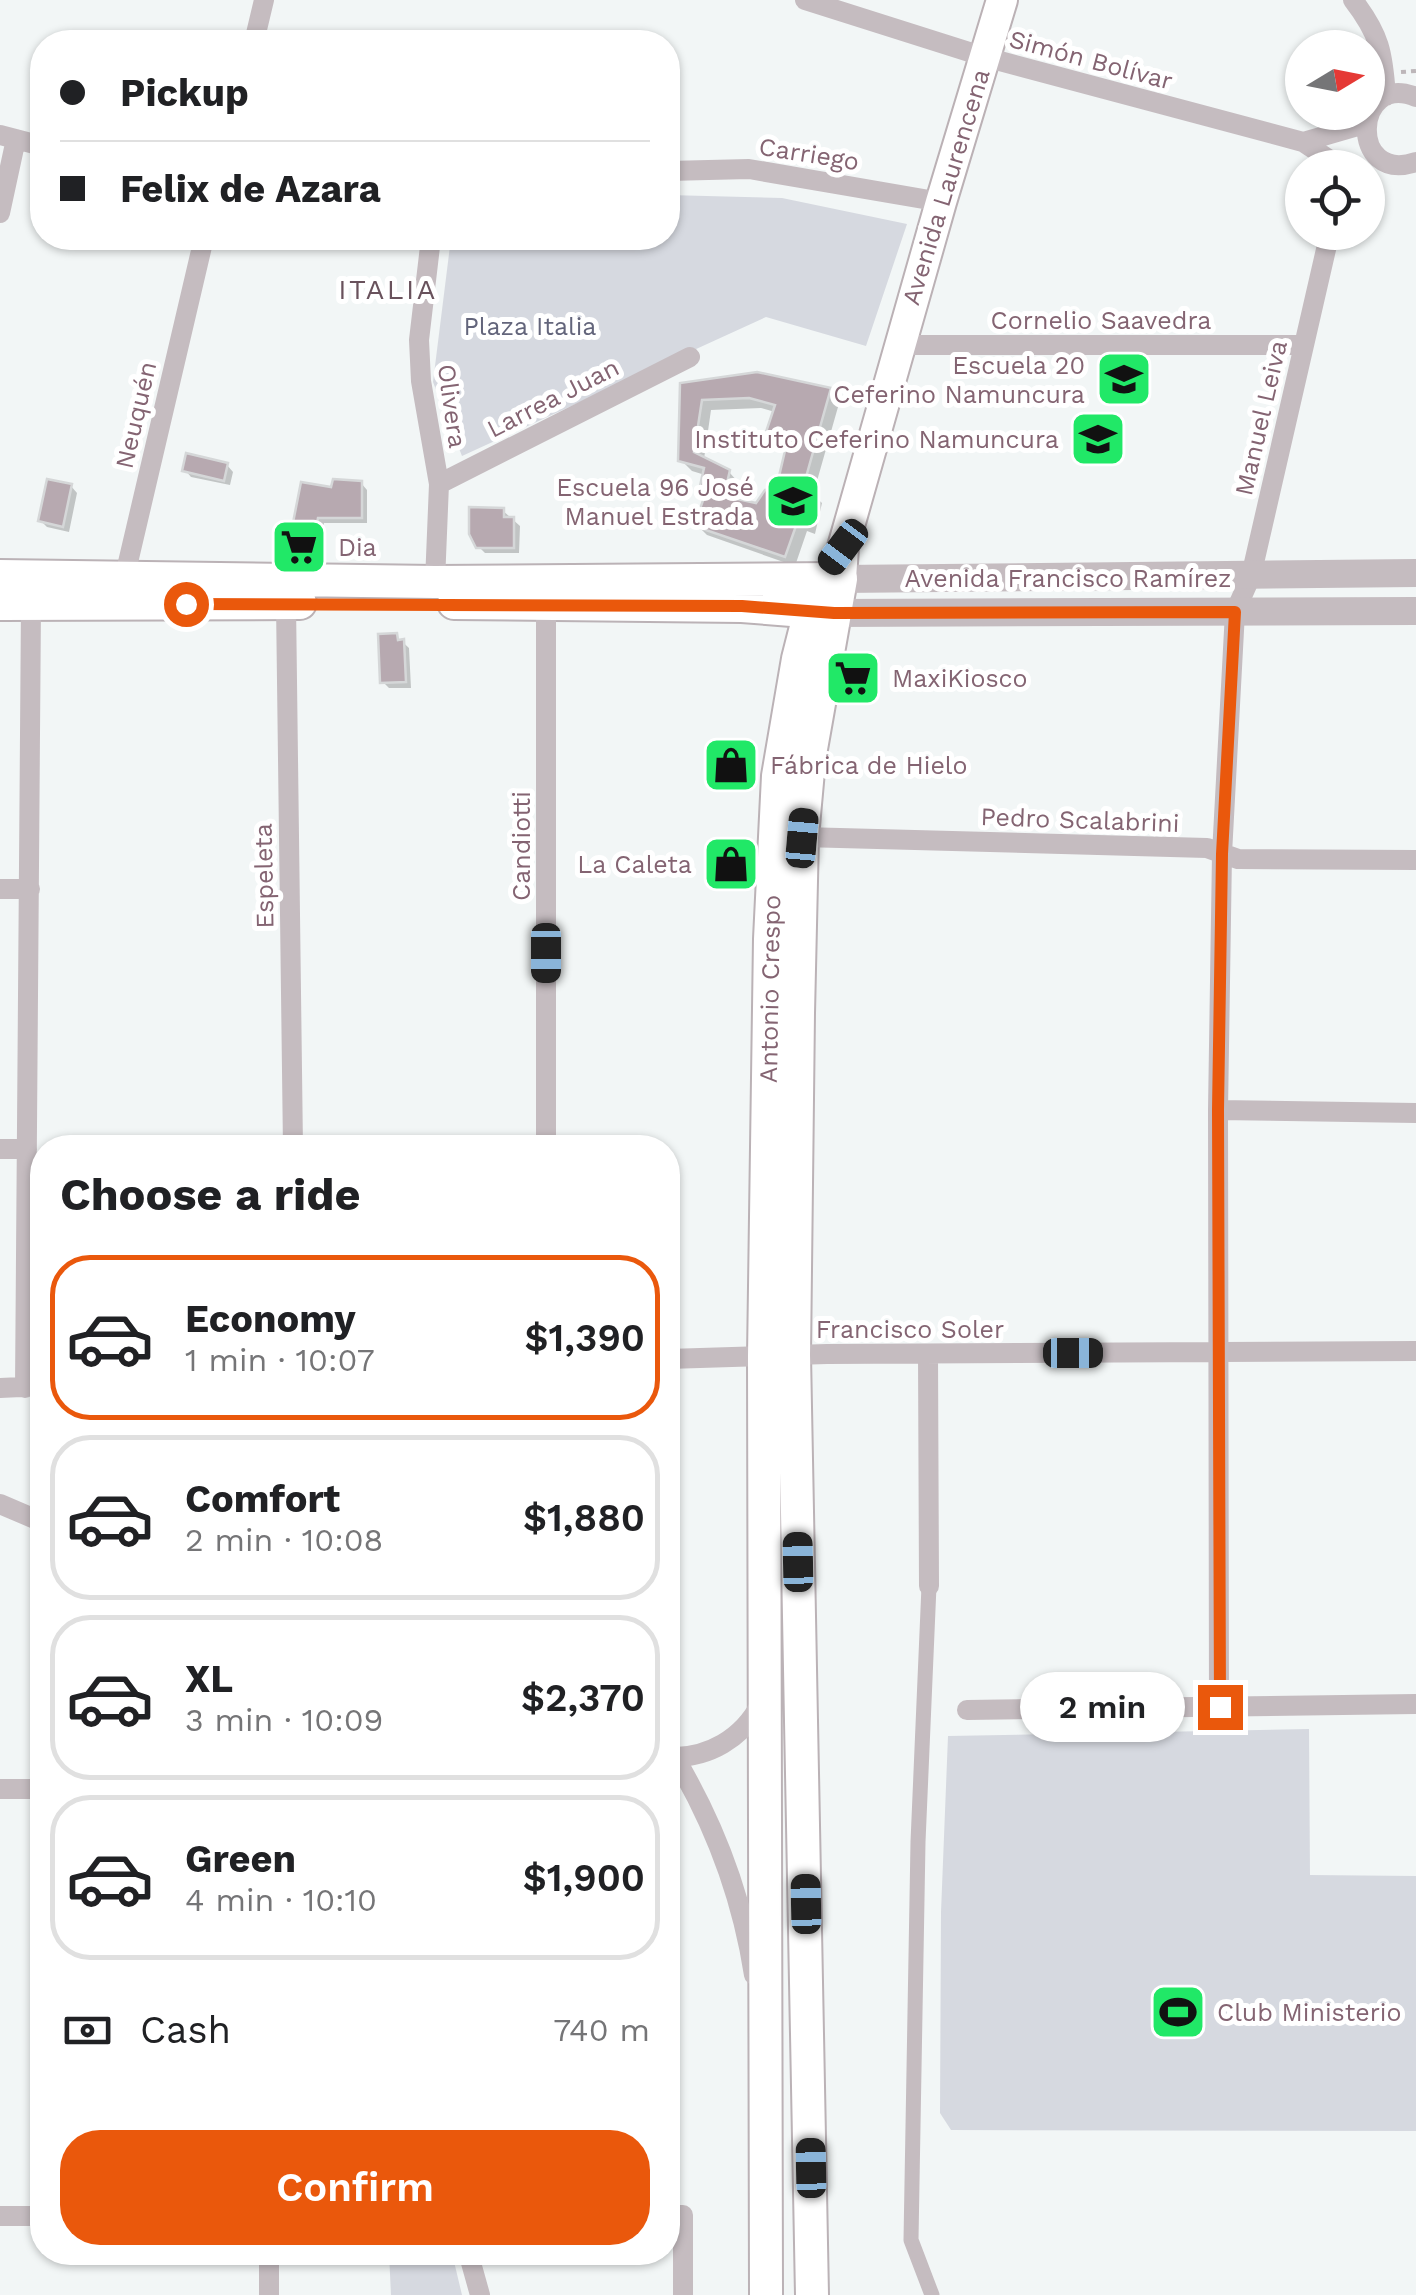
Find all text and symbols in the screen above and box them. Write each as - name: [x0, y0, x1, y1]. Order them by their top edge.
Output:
- street label: Simón Bolívar: [1006, 24, 1176, 96]
- north arrow: [1285, 30, 1385, 130]
- map controls: [1285, 30, 1385, 250]
- street label: Avenida Laurencena: [896, 65, 996, 309]
- text: Pickup: [120, 71, 249, 115]
- street label: Carriego: [757, 132, 861, 176]
- button: locate: [1285, 150, 1385, 250]
- text: Felix de Azara: [120, 167, 381, 211]
- district label: ITALIA: [338, 273, 438, 306]
- street label: Cornelio Saavedra: [991, 306, 1211, 335]
- park label: Plaza Italia: [464, 312, 596, 341]
- street label: Manuel Leiva: [1229, 338, 1293, 498]
- school or university icon: Escuela 20 Ceferino Namuncura: [1094, 349, 1154, 409]
- place label: Escuela 20 Ceferino Namuncura: [833, 351, 1085, 409]
- street label: Larrea Juan: [482, 352, 624, 444]
- street label: Neuquén: [110, 359, 162, 471]
- street label: Olivera: [432, 362, 472, 450]
- school or university icon: Instituto Ceferino Namuncura: [1068, 409, 1128, 469]
- place label: Instituto Ceferino Namuncura: [694, 425, 1059, 454]
- school or university icon: Escuela 96 José Manuel Estrada: [763, 471, 823, 531]
- place label: Escuela 96 José Manuel Estrada: [556, 473, 754, 531]
- car: [813, 514, 873, 580]
- supermarket icon: Dia: [269, 517, 329, 577]
- place label: Dia: [338, 533, 377, 562]
- street label: Avenida Francisco Ramírez: [905, 564, 1231, 593]
- route start: [164, 582, 209, 627]
- supermarket icon: MaxiKiosco: [823, 648, 883, 708]
- place label: MaxiKiosco: [892, 664, 1028, 693]
- shop icon: Fábrica de Hielo: [701, 735, 761, 795]
- place label: Fábrica de Hielo: [770, 751, 967, 780]
- street label: Candiotti: [507, 791, 536, 901]
- street label: Pedro Scalabrini: [980, 802, 1180, 838]
- car: [784, 807, 820, 869]
- street label: Espeleta: [249, 823, 279, 929]
- shop icon: La Caleta: [701, 834, 761, 894]
- place label: La Caleta: [577, 850, 692, 879]
- street label: Antonio Crespo: [754, 895, 786, 1083]
- car: [531, 923, 561, 983]
- text: Choose a ride: [60, 1168, 360, 1221]
- icon: car: [65, 1293, 155, 1383]
- text: Economy: [185, 1297, 356, 1341]
- street label: Francisco Soler: [816, 1315, 1004, 1344]
- text: $1,390: [524, 1316, 645, 1360]
- car: [1043, 1338, 1103, 1368]
- text: 1 min · 10:07: [185, 1341, 375, 1379]
- icon: car: [65, 1473, 155, 1563]
- text: Comfort: [185, 1477, 340, 1521]
- text: $1,880: [523, 1496, 645, 1540]
- text: 2 min · 10:08: [185, 1521, 383, 1559]
- car: [782, 1532, 814, 1592]
- icon: car: [65, 1653, 155, 1743]
- text: XL: [185, 1657, 233, 1701]
- callout: 2 min: [1020, 1672, 1185, 1742]
- text: $2,370: [521, 1676, 645, 1720]
- route end: [1198, 1685, 1243, 1730]
- text: 2 min: [1059, 1688, 1146, 1726]
- text: 3 min · 10:09: [185, 1701, 383, 1739]
- icon: car: [65, 1833, 155, 1923]
- text: Green: [185, 1837, 296, 1881]
- text: $1,900: [523, 1856, 645, 1900]
- car: [790, 1874, 822, 1934]
- text: 4 min · 10:10: [185, 1881, 377, 1919]
- sports icon: Club Ministerio: [1148, 1982, 1208, 2042]
- place label: Club Ministerio: [1217, 1998, 1401, 2027]
- icon: cash: [60, 2003, 115, 2058]
- text: Cash: [140, 2008, 231, 2052]
- text: 740 m: [553, 2011, 650, 2049]
- button: Confirm: [60, 2130, 650, 2245]
- car: [795, 2138, 827, 2198]

